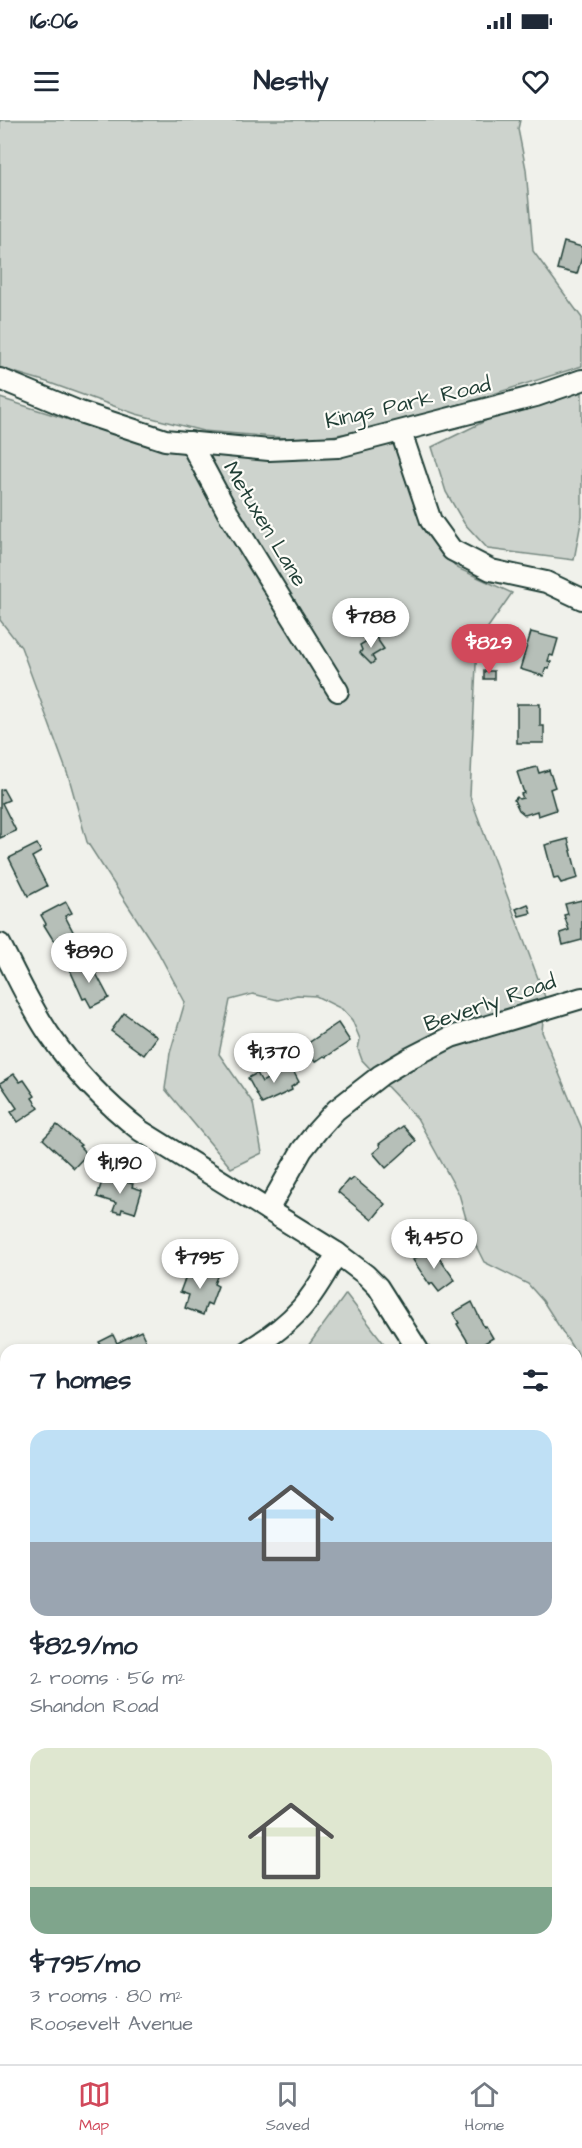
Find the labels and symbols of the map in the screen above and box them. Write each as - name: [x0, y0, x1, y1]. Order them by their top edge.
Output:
- street label: Kings Park Road: [322, 369, 494, 438]
- street label: Metuxen Lane: [215, 455, 315, 593]
- pin: $788: [335, 598, 407, 649]
- pin: $829: [453, 624, 525, 675]
- pin: $890: [53, 933, 125, 984]
- street label: Beverly Road: [420, 966, 561, 1041]
- pin: $1,370: [225, 1033, 323, 1084]
- pin: $1,190: [71, 1144, 169, 1195]
- pin: $1,450: [385, 1219, 483, 1270]
- pin: $795: [164, 1239, 236, 1290]

